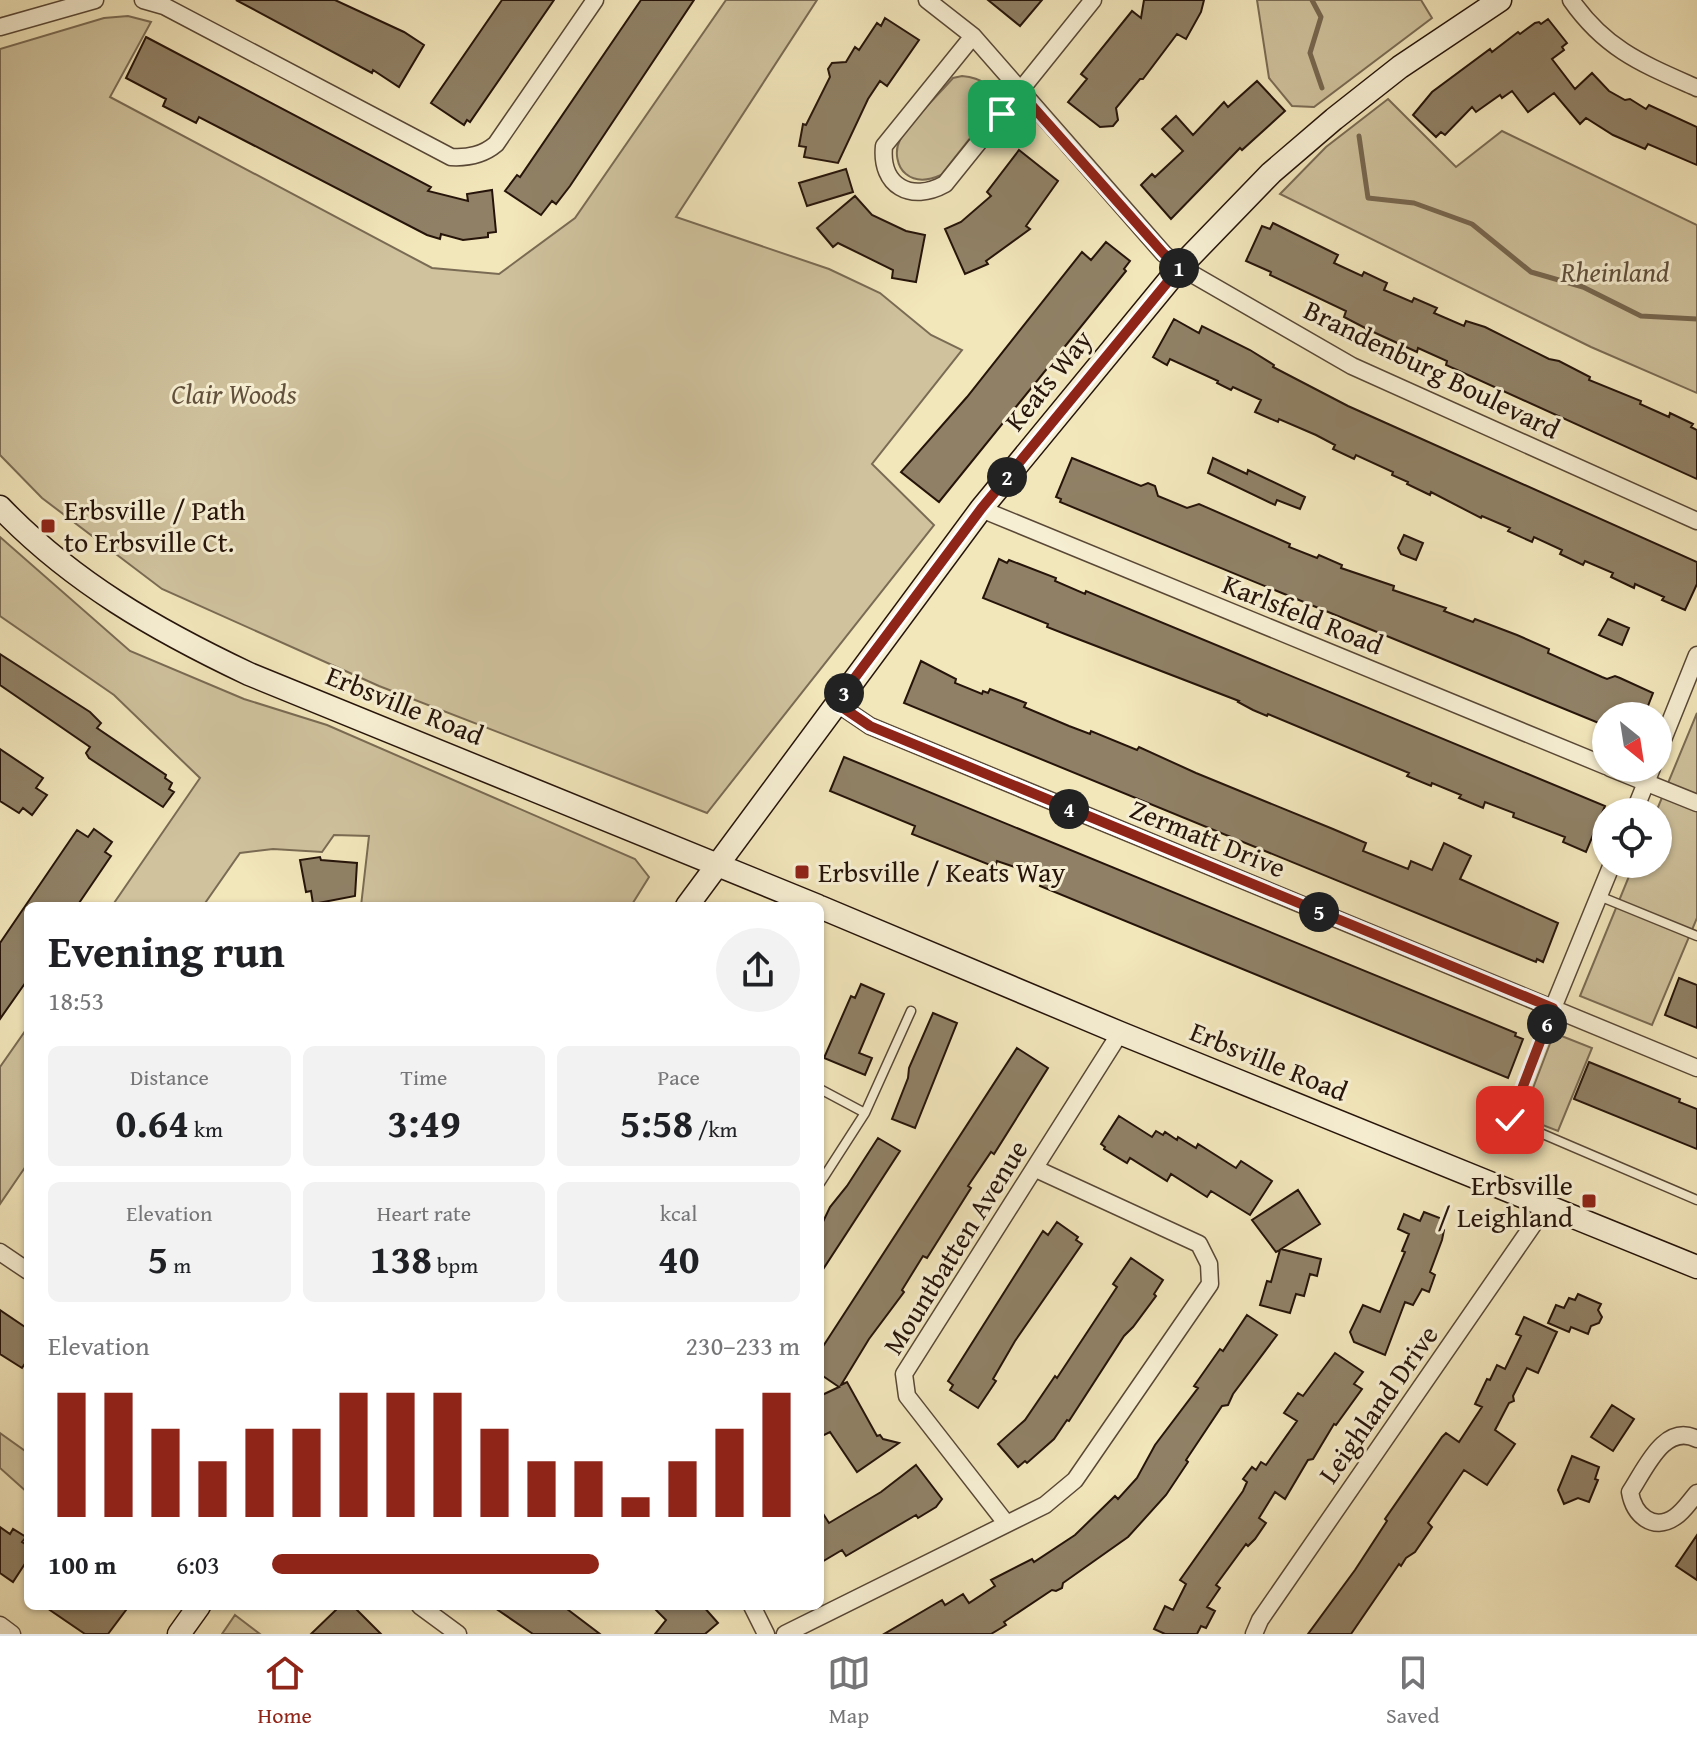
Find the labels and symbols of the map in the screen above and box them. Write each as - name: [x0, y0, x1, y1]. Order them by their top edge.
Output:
- pin: [968, 80, 1036, 148]
- pin: 1: [1159, 248, 1199, 288]
- park label: Rheinland: [1559, 251, 1670, 292]
- street label: Brandenburg Boulevard: [1297, 289, 1567, 448]
- street label: Keats Way: [994, 320, 1101, 439]
- park label: Clair Woods: [171, 373, 297, 414]
- pin: 2: [987, 457, 1027, 497]
- place label: Erbsville / Path to Erbsville Ct.: [64, 489, 246, 562]
- marker: Erbsville / Path to Erbsville Ct.: [39, 517, 57, 535]
- street label: Karlsfeld Road: [1217, 563, 1390, 664]
- street label: Erbsville Road: [320, 654, 490, 755]
- pin: 3: [824, 673, 864, 713]
- north arrow: [1592, 702, 1672, 782]
- street label: Zermatt Drive: [1124, 788, 1292, 887]
- pin: 4: [1049, 789, 1089, 829]
- place label: Erbsville / Keats Way: [818, 851, 1066, 892]
- marker: Erbsville / Keats Way: [793, 863, 811, 881]
- pin: 5: [1299, 892, 1339, 932]
- pin: 6: [1527, 1004, 1567, 1044]
- street label: Erbsville Road: [1184, 1010, 1354, 1111]
- pin: [1476, 1086, 1544, 1154]
- street label: Mountbatten Avenue: [872, 1131, 1037, 1362]
- place label: Erbsville / Leighland: [1438, 1164, 1573, 1237]
- marker: Erbsville / Leighland: [1580, 1192, 1598, 1210]
- street label: Leighland Drive: [1308, 1316, 1447, 1491]

